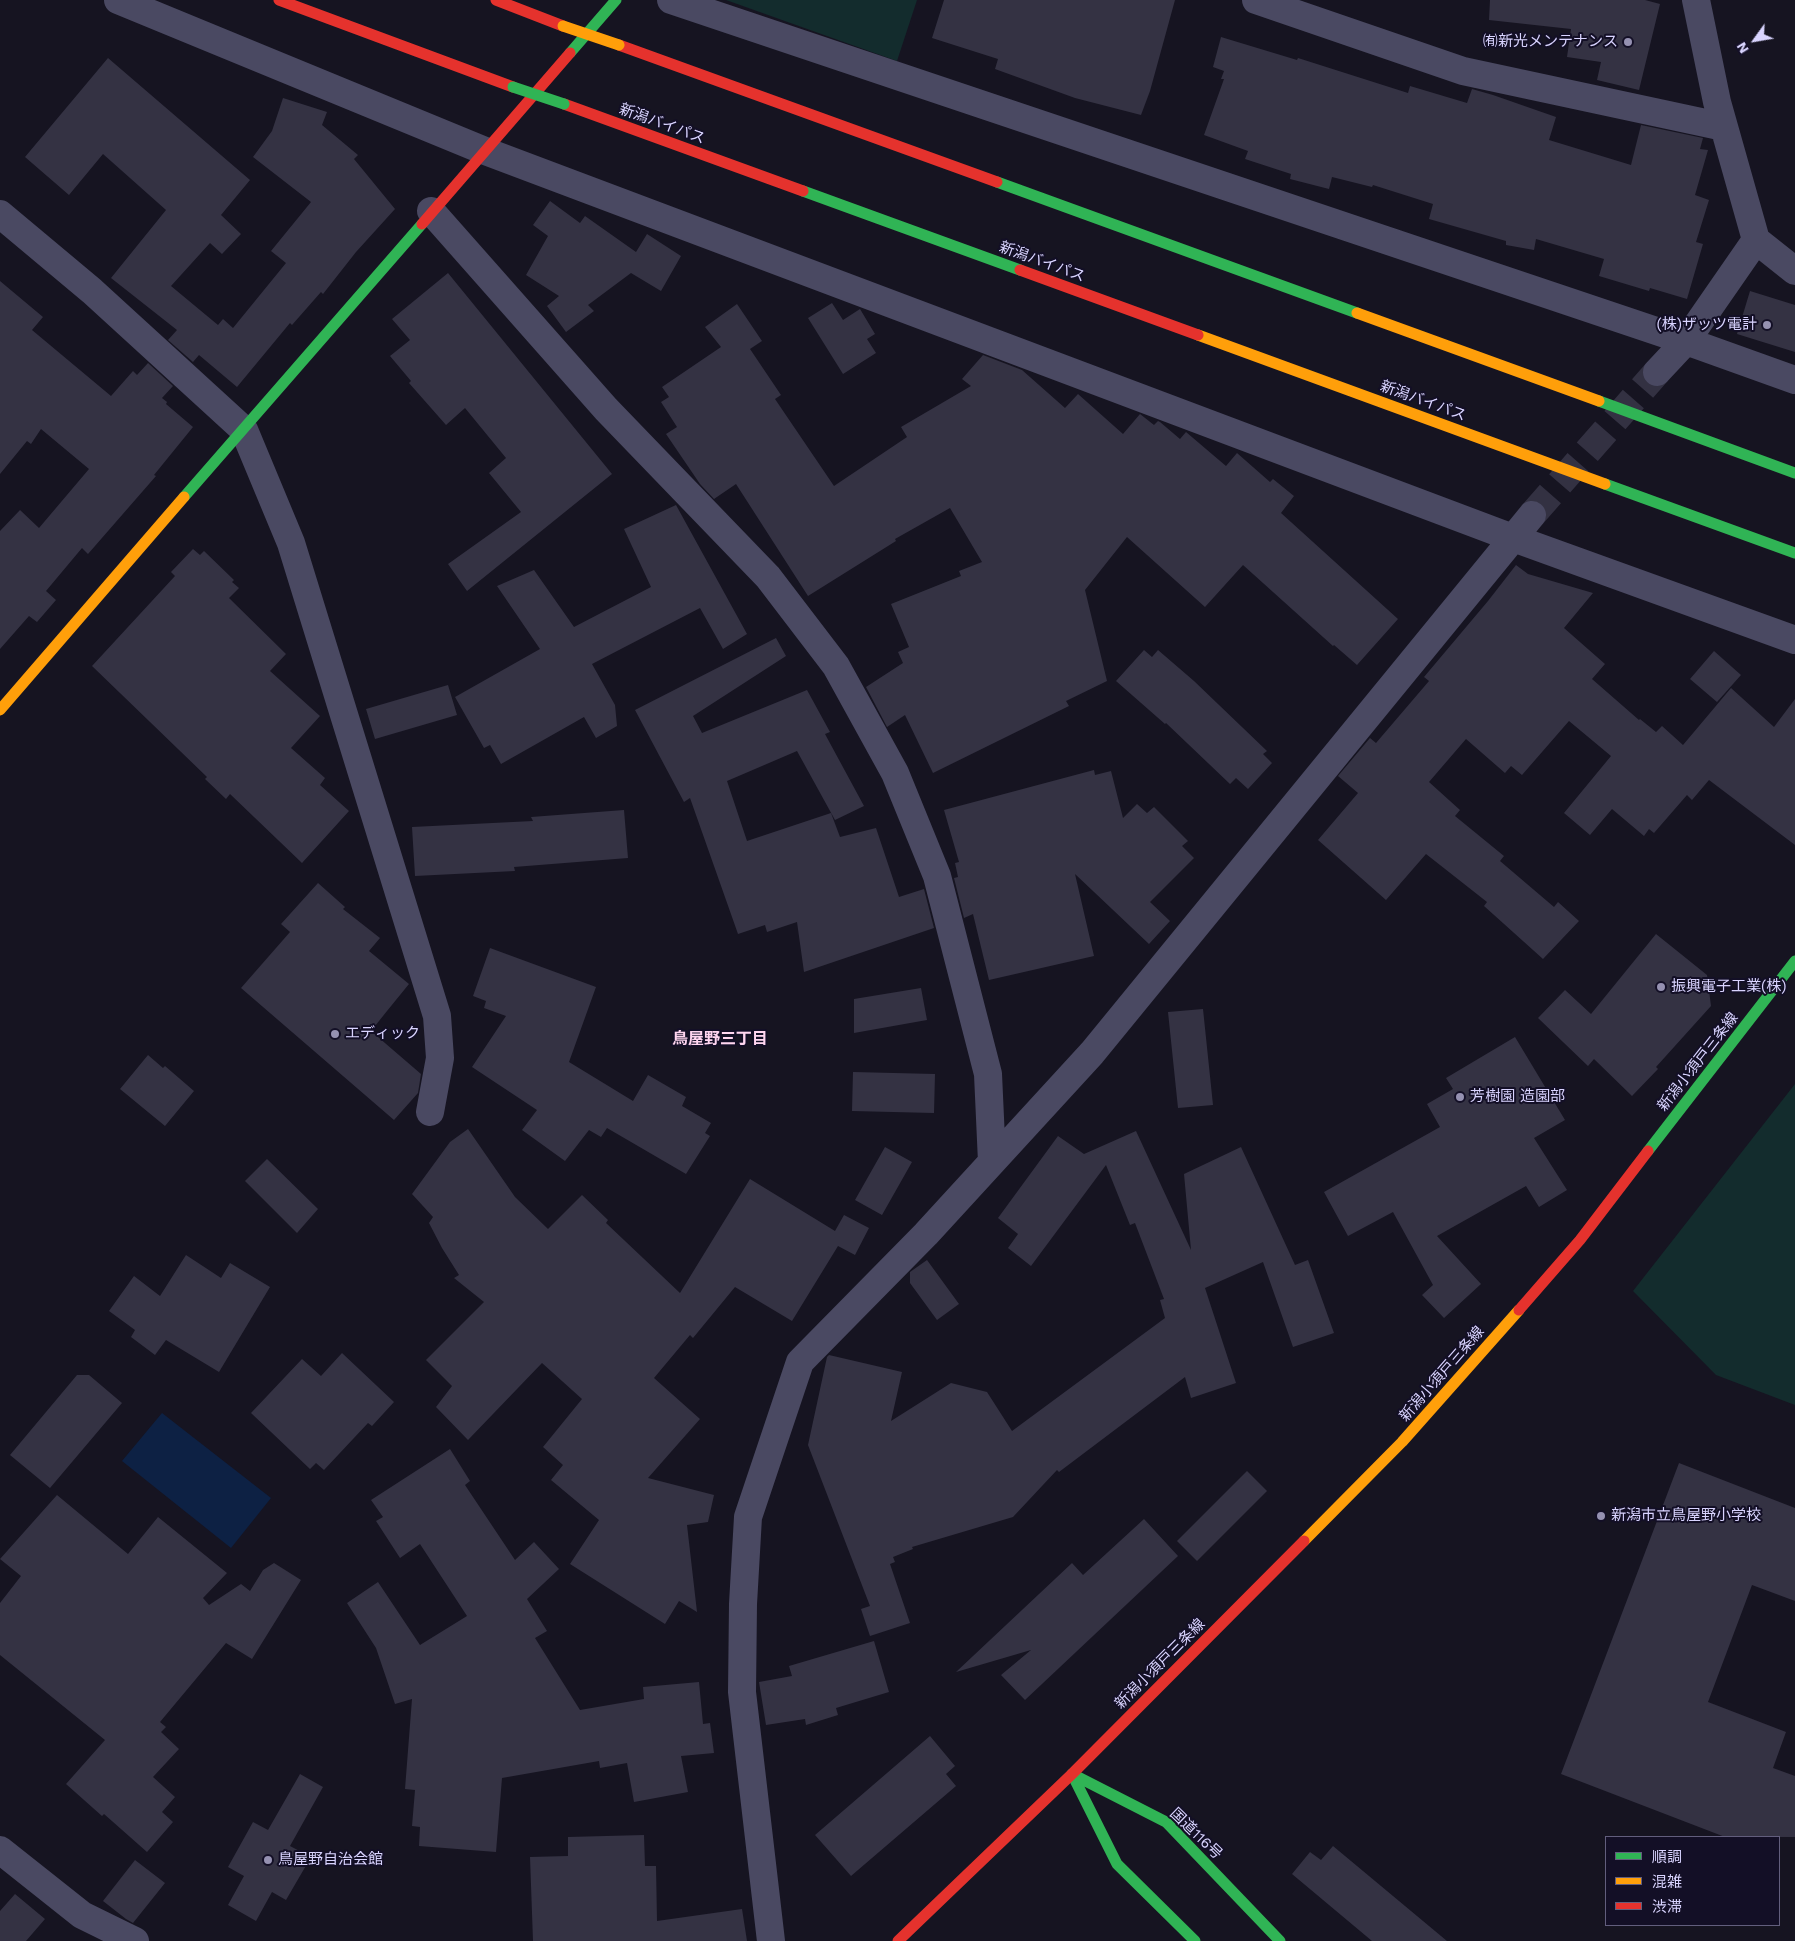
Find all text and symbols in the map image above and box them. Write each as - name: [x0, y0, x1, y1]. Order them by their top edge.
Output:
- north arrow: [1730, 15, 1780, 65]
- place label: ㈲新光メンテナンス: [1483, 33, 1618, 51]
- marker: ㈲新光メンテナンス: [1622, 36, 1634, 48]
- text: N: [1733, 39, 1752, 57]
- street label: 新潟バイパス: [617, 100, 707, 148]
- street label: 新潟バイパス: [997, 238, 1087, 286]
- place label: (株)ザッツ電計: [1657, 316, 1757, 334]
- marker: (株)ザッツ電計: [1761, 319, 1773, 331]
- street label: 新潟バイパス: [1378, 377, 1468, 425]
- place label: 振興電子工業(株): [1671, 978, 1786, 996]
- marker: 振興電子工業(株): [1655, 981, 1667, 993]
- street label: 新潟小須戸三条線: [1654, 1009, 1742, 1115]
- place label: エディック: [345, 1025, 420, 1043]
- marker: エディック: [329, 1028, 341, 1040]
- district label: 鳥屋野三丁目: [672, 1029, 768, 1049]
- place label: 芳樹園 造園部: [1470, 1088, 1565, 1106]
- marker: 芳樹園 造園部: [1454, 1091, 1466, 1103]
- street label: 新潟小須戸三条線: [1396, 1323, 1488, 1425]
- place label: 新潟市立鳥屋野小学校: [1611, 1507, 1761, 1525]
- marker: 新潟市立鳥屋野小学校: [1595, 1510, 1607, 1522]
- street label: 新潟小須戸三条線: [1111, 1615, 1209, 1713]
- street label: 国道116号: [1166, 1805, 1226, 1863]
- legend: [1605, 1836, 1780, 1926]
- text: 順調: [1652, 1848, 1682, 1866]
- place label: 鳥屋野自治会館: [278, 1851, 383, 1869]
- marker: 鳥屋野自治会館: [262, 1854, 274, 1866]
- text: 混雑: [1652, 1873, 1682, 1891]
- text: 渋滞: [1652, 1898, 1682, 1916]

